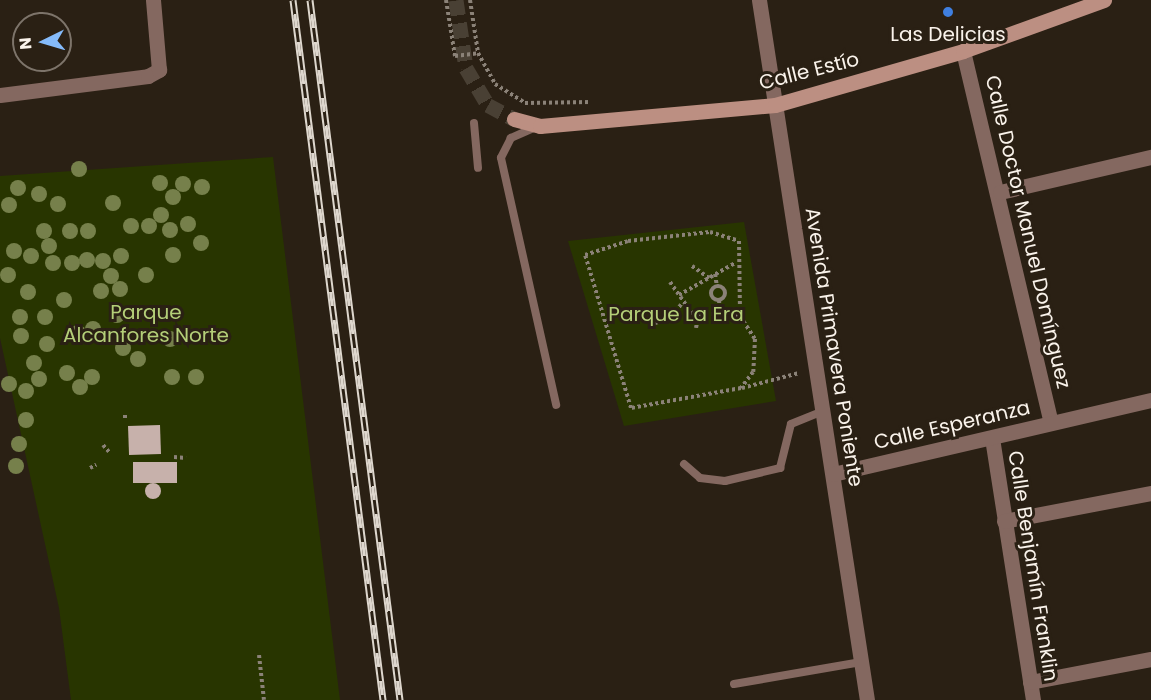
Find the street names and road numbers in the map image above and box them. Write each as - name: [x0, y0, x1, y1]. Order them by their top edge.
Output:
- street label: Calle Estío: [756, 47, 862, 95]
- street label: Calle Doctor Manuel Domínguez: [980, 73, 1076, 391]
- street label: Avenida Primavera Poniente: [800, 206, 868, 488]
- street label: Calle Esperanza: [872, 395, 1032, 455]
- street label: Calle Benjamín Franklin: [1003, 449, 1063, 683]

